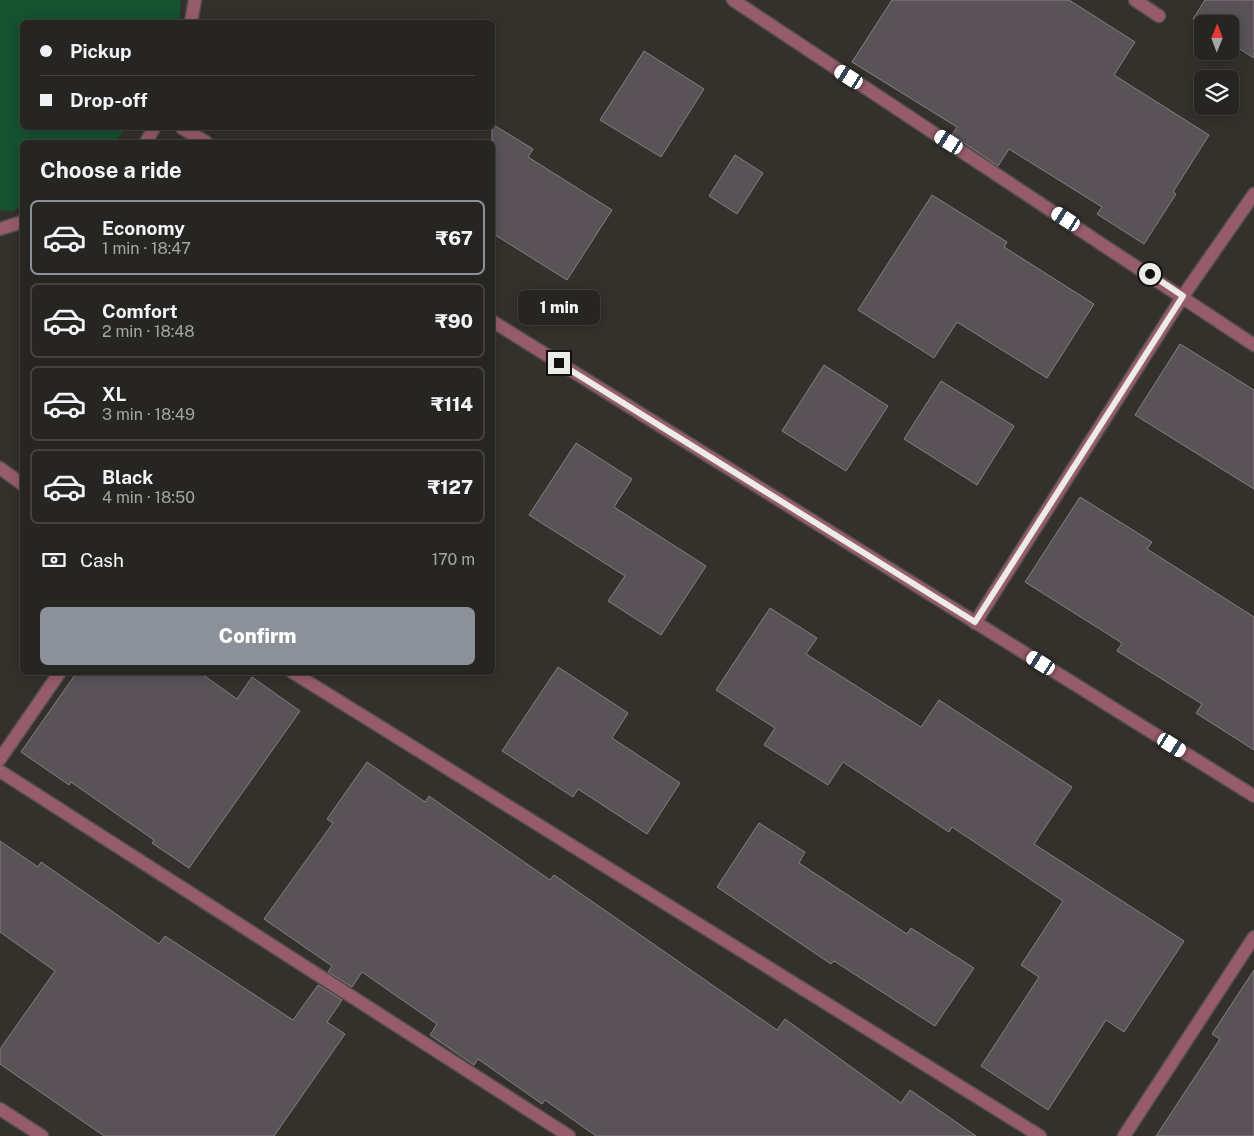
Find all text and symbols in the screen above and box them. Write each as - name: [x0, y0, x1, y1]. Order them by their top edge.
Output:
- north arrow: [1194, 15, 1239, 60]
- map controls: [1194, 15, 1239, 115]
- text: Pickup: [70, 40, 132, 62]
- car: [832, 63, 865, 91]
- button: layers: [1194, 70, 1239, 115]
- text: Drop-off: [70, 89, 147, 111]
- car: [932, 128, 965, 156]
- text: Choose a ride: [40, 157, 182, 183]
- car: [1049, 205, 1082, 233]
- icon: car: [42, 215, 87, 260]
- text: Economy: [102, 217, 185, 239]
- text: ₹67: [436, 227, 473, 249]
- text: 1 min · 18:47: [102, 239, 191, 258]
- route start: [1139, 263, 1161, 285]
- callout: 1 min: [518, 290, 600, 326]
- icon: car: [42, 298, 87, 343]
- text: 1 min: [539, 298, 579, 317]
- text: Comfort: [102, 300, 178, 322]
- text: ₹90: [435, 310, 473, 332]
- text: 2 min · 18:48: [102, 322, 195, 341]
- route end: [548, 352, 570, 374]
- icon: car: [42, 381, 87, 426]
- text: XL: [102, 383, 127, 405]
- text: ₹114: [431, 393, 473, 415]
- text: 3 min · 18:49: [102, 405, 195, 424]
- icon: car: [42, 464, 87, 509]
- text: Black: [102, 466, 153, 488]
- text: ₹127: [427, 476, 473, 498]
- text: 4 min · 18:50: [102, 488, 195, 507]
- icon: cash: [40, 546, 68, 574]
- text: Cash: [80, 549, 124, 571]
- text: 170 m: [432, 550, 475, 569]
- button: Confirm: [40, 607, 475, 665]
- car: [1024, 649, 1057, 677]
- car: [1155, 731, 1188, 759]

